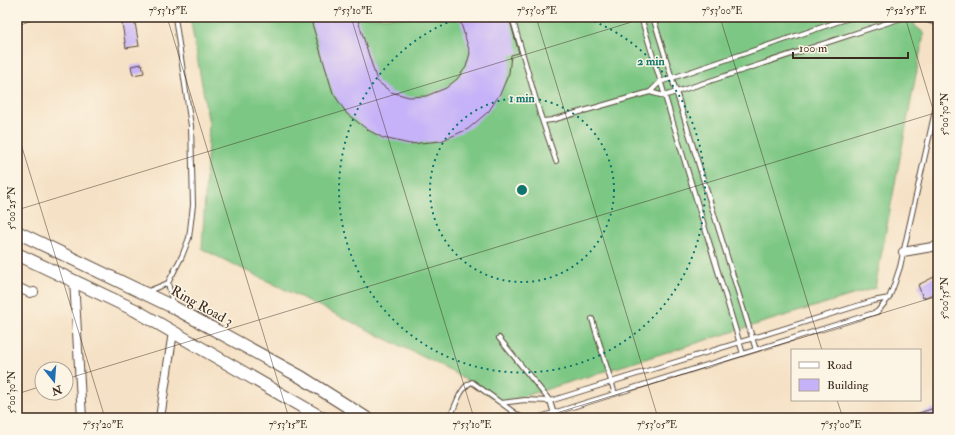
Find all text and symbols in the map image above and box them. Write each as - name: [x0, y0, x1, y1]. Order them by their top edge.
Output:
- text: 7°53'15"E: [149, 5, 187, 17]
- text: 7°53'10"E: [333, 5, 373, 17]
- text: 7°53'05"E: [517, 5, 557, 17]
- text: 7°53'00"E: [702, 5, 742, 17]
- text: 7°52'55"E: [886, 5, 926, 17]
- scale bar: [793, 34, 908, 60]
- text: 100 m: [799, 41, 828, 56]
- text: 2 min: [637, 54, 665, 69]
- text: 1 min: [509, 91, 536, 106]
- text: 5°00'30"N: [939, 92, 951, 136]
- centre of rings: [515, 183, 529, 197]
- text: 5°00'25"N: [6, 186, 18, 230]
- text: 5°00'35"N: [939, 277, 951, 319]
- street label: Ring Road 3: [168, 282, 236, 330]
- legend: [791, 349, 921, 401]
- text: Road: [827, 358, 852, 373]
- north arrow: [34, 361, 74, 401]
- text: 5°00'30"N: [6, 370, 18, 414]
- text: Building: [827, 378, 870, 393]
- text: N: [49, 382, 64, 398]
- text: 7°53'20"E: [83, 419, 123, 431]
- text: 7°53'15"E: [269, 419, 307, 431]
- text: 7°53'10"E: [452, 419, 492, 431]
- text: 7°53'05"E: [637, 419, 677, 431]
- text: 7°53'00"E: [821, 419, 861, 431]

